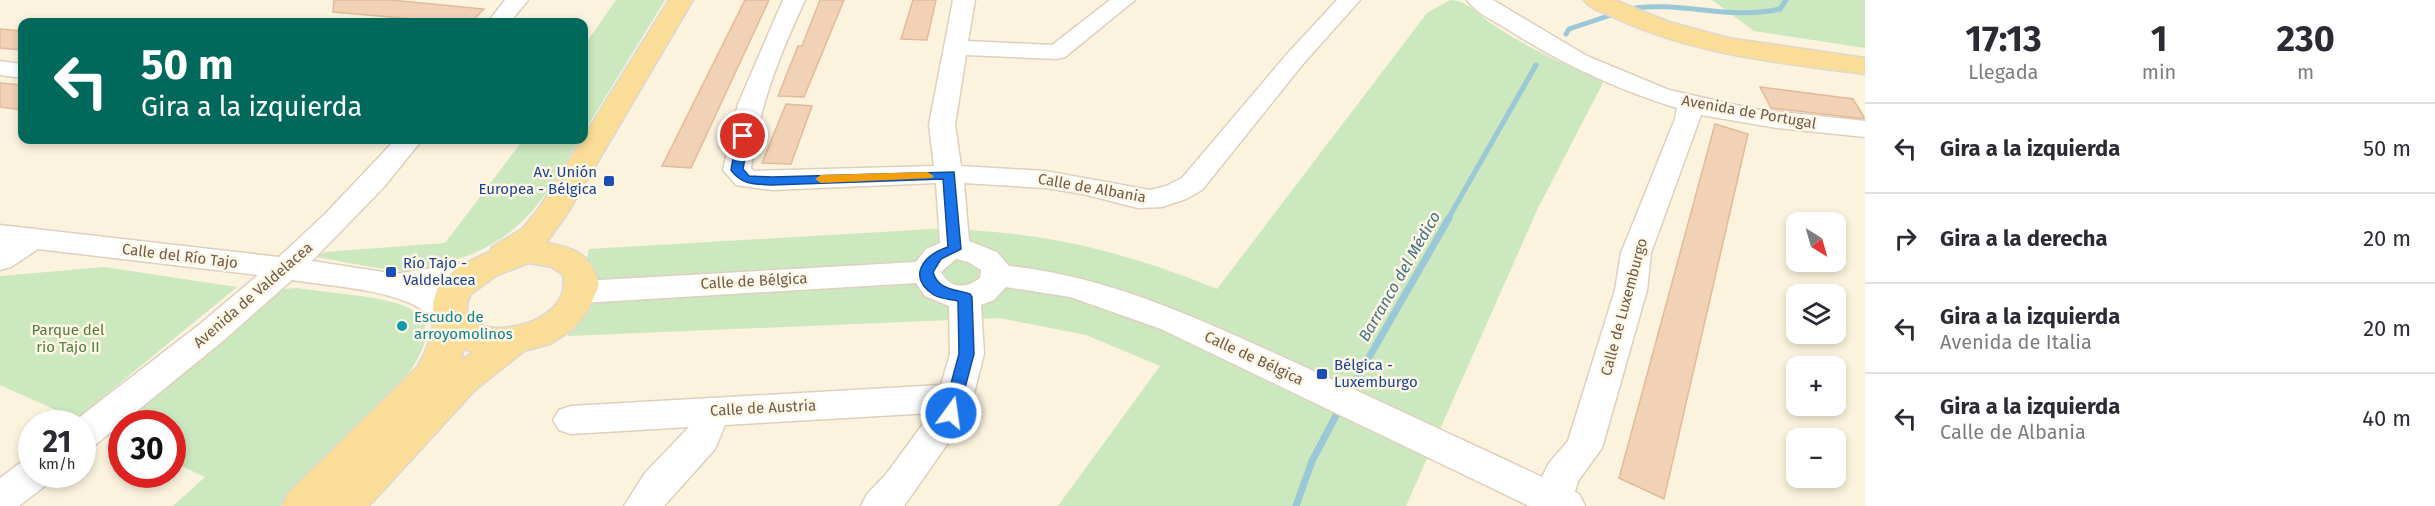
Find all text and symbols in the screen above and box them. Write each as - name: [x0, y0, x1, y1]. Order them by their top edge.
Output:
- text: 17:13: [1965, 17, 2042, 61]
- text: 1: [2151, 17, 2167, 61]
- text: 230: [2277, 17, 2335, 61]
- text: 50 m: [141, 40, 234, 90]
- icon: left: [42, 42, 120, 120]
- text: Llegada: [1968, 60, 2038, 84]
- text: min: [2142, 60, 2176, 84]
- text: m: [2297, 60, 2314, 84]
- text: Gira a la izquierda: [141, 91, 362, 123]
- street label: Avenida de Portugal: [1680, 91, 1818, 133]
- pin: [717, 110, 768, 161]
- icon: arrive: [726, 119, 759, 152]
- icon: left: [1889, 132, 1922, 165]
- text: Gira a la izquierda: [1940, 135, 2120, 162]
- text: 50 m: [2363, 135, 2411, 162]
- place label: Av. Unión Europea - Bélgica: [478, 163, 597, 198]
- street label: Calle de Albania: [1037, 170, 1147, 206]
- marker: Av. Unión Europea - Bélgica: [602, 174, 616, 188]
- water label: Barranco del Médico: [1355, 208, 1444, 345]
- north arrow: [1786, 212, 1846, 272]
- map controls: [1786, 212, 1846, 488]
- icon: right: [1889, 222, 1922, 255]
- text: Gira a la derecha: [1940, 225, 2108, 252]
- text: 20 m: [2363, 225, 2411, 252]
- street label: Calle de Luxemburgo: [1597, 236, 1651, 378]
- street label: Avenida de Valdelacea: [190, 238, 316, 352]
- street label: Calle del Río Tajo: [121, 240, 239, 272]
- place label: Río Tajo - Valdelacea: [403, 254, 476, 289]
- marker: Río Tajo - Valdelacea: [384, 265, 398, 279]
- street label: Calle de Bélgica: [700, 269, 808, 293]
- button: layers: [1786, 284, 1846, 344]
- text: Gira a la izquierda: [1940, 303, 2120, 330]
- place label: Escudo de arroyomolinos: [414, 308, 513, 343]
- icon: left: [1889, 312, 1922, 345]
- text: 20 m: [2363, 315, 2411, 342]
- marker: Escudo de arroyomolinos: [395, 319, 409, 333]
- park label: Parque del rio Tajo II: [32, 321, 105, 356]
- street label: Calle de Bélgica: [1202, 327, 1306, 389]
- text: Avenida de Italia: [1940, 330, 2092, 354]
- place label: Bélgica - Luxemburgo: [1334, 356, 1418, 391]
- button: +: [1786, 356, 1846, 416]
- marker: Bélgica - Luxemburgo: [1315, 367, 1329, 381]
- position arrow: [919, 381, 983, 445]
- text: Gira a la izquierda: [1940, 393, 2120, 420]
- street label: Calle de Austria: [710, 396, 816, 420]
- icon: left: [1889, 402, 1922, 435]
- text: 40 m: [2362, 405, 2411, 432]
- speed limit sign: 30: [108, 410, 186, 488]
- text: Calle de Albania: [1940, 420, 2086, 444]
- text: 21: [43, 424, 71, 460]
- button: −: [1786, 428, 1846, 488]
- text: km/h: [38, 455, 76, 473]

